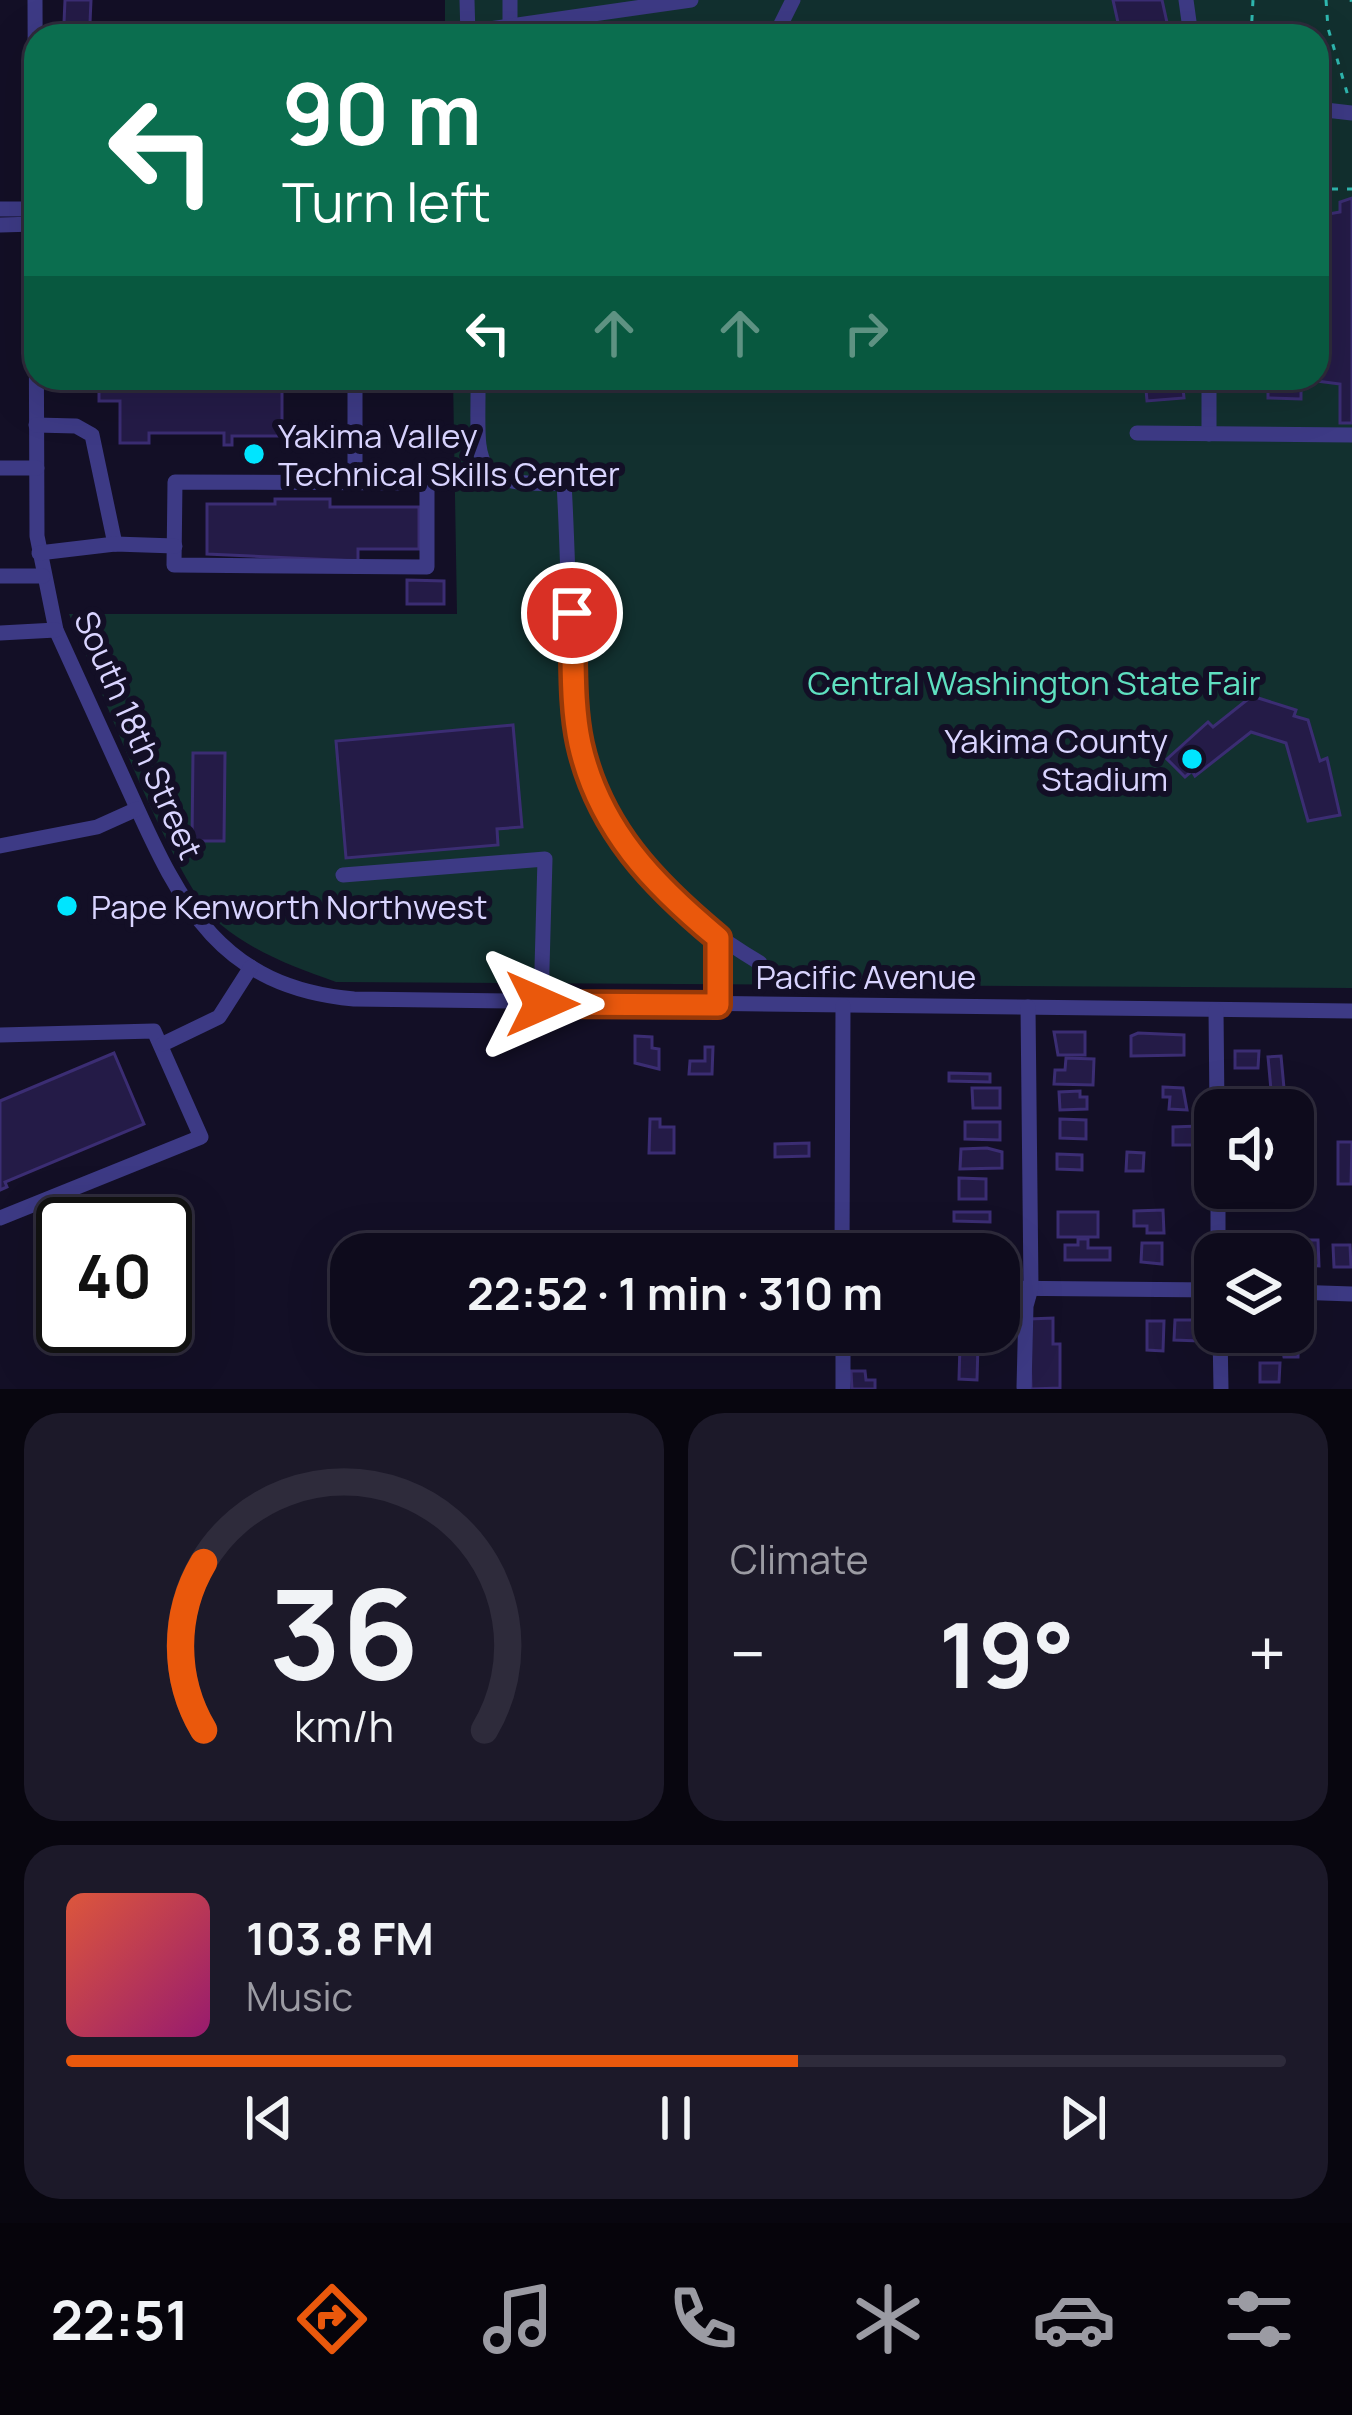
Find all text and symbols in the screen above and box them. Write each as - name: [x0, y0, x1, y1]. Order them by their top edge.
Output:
- text: 90 m: [282, 55, 482, 170]
- icon: left: [84, 72, 240, 228]
- text: Turn left: [282, 164, 491, 238]
- icon: left: [455, 300, 521, 366]
- icon: ahead: [581, 300, 647, 366]
- icon: ahead: [707, 300, 773, 366]
- icon: right: [833, 300, 899, 366]
- place label: Yakima Valley Technical Skills Center: [278, 413, 620, 496]
- marker: Yakima Valley Technical Skills Center: [241, 441, 267, 467]
- pin: [521, 562, 623, 664]
- icon: arrive: [539, 580, 605, 646]
- street label: South 18th Street: [64, 604, 214, 866]
- park label: Central Washington State Fair: [807, 660, 1261, 705]
- place label: Yakima County Stadium: [945, 718, 1168, 801]
- marker: Yakima County Stadium: [1179, 746, 1205, 772]
- place label: Pape Kenworth Northwest: [91, 884, 487, 929]
- marker: Pape Kenworth Northwest: [54, 893, 80, 919]
- position arrow: [479, 941, 605, 1067]
- street label: Pacific Avenue: [756, 954, 976, 999]
- map controls: [1194, 1089, 1314, 1353]
- button: sound: [1194, 1089, 1314, 1209]
- speed limit sign: 40: [36, 1197, 192, 1353]
- button: layers: [1194, 1233, 1314, 1353]
- text: 22:52 · 1 min · 310 m: [467, 1262, 883, 1324]
- text: Climate: [730, 1532, 869, 1586]
- text: 36: [269, 1546, 419, 1716]
- text: 19°: [939, 1592, 1075, 1715]
- text: −: [730, 1608, 766, 1698]
- text: +: [1248, 1608, 1286, 1698]
- text: km/h: [294, 1696, 394, 1755]
- text: 103.8 FM: [246, 1907, 434, 1969]
- text: Music: [246, 1969, 353, 2023]
- icon: previous: [236, 2085, 302, 2151]
- icon: pause: [643, 2085, 709, 2151]
- icon: next: [1050, 2085, 1116, 2151]
- icon: directions: [290, 2277, 374, 2361]
- icon: music: [476, 2277, 560, 2361]
- icon: phone: [661, 2277, 745, 2361]
- icon: climate: [846, 2277, 930, 2361]
- icon: car: [1032, 2277, 1116, 2361]
- icon: filters: [1217, 2277, 1301, 2361]
- text: 22:51: [51, 2282, 189, 2356]

